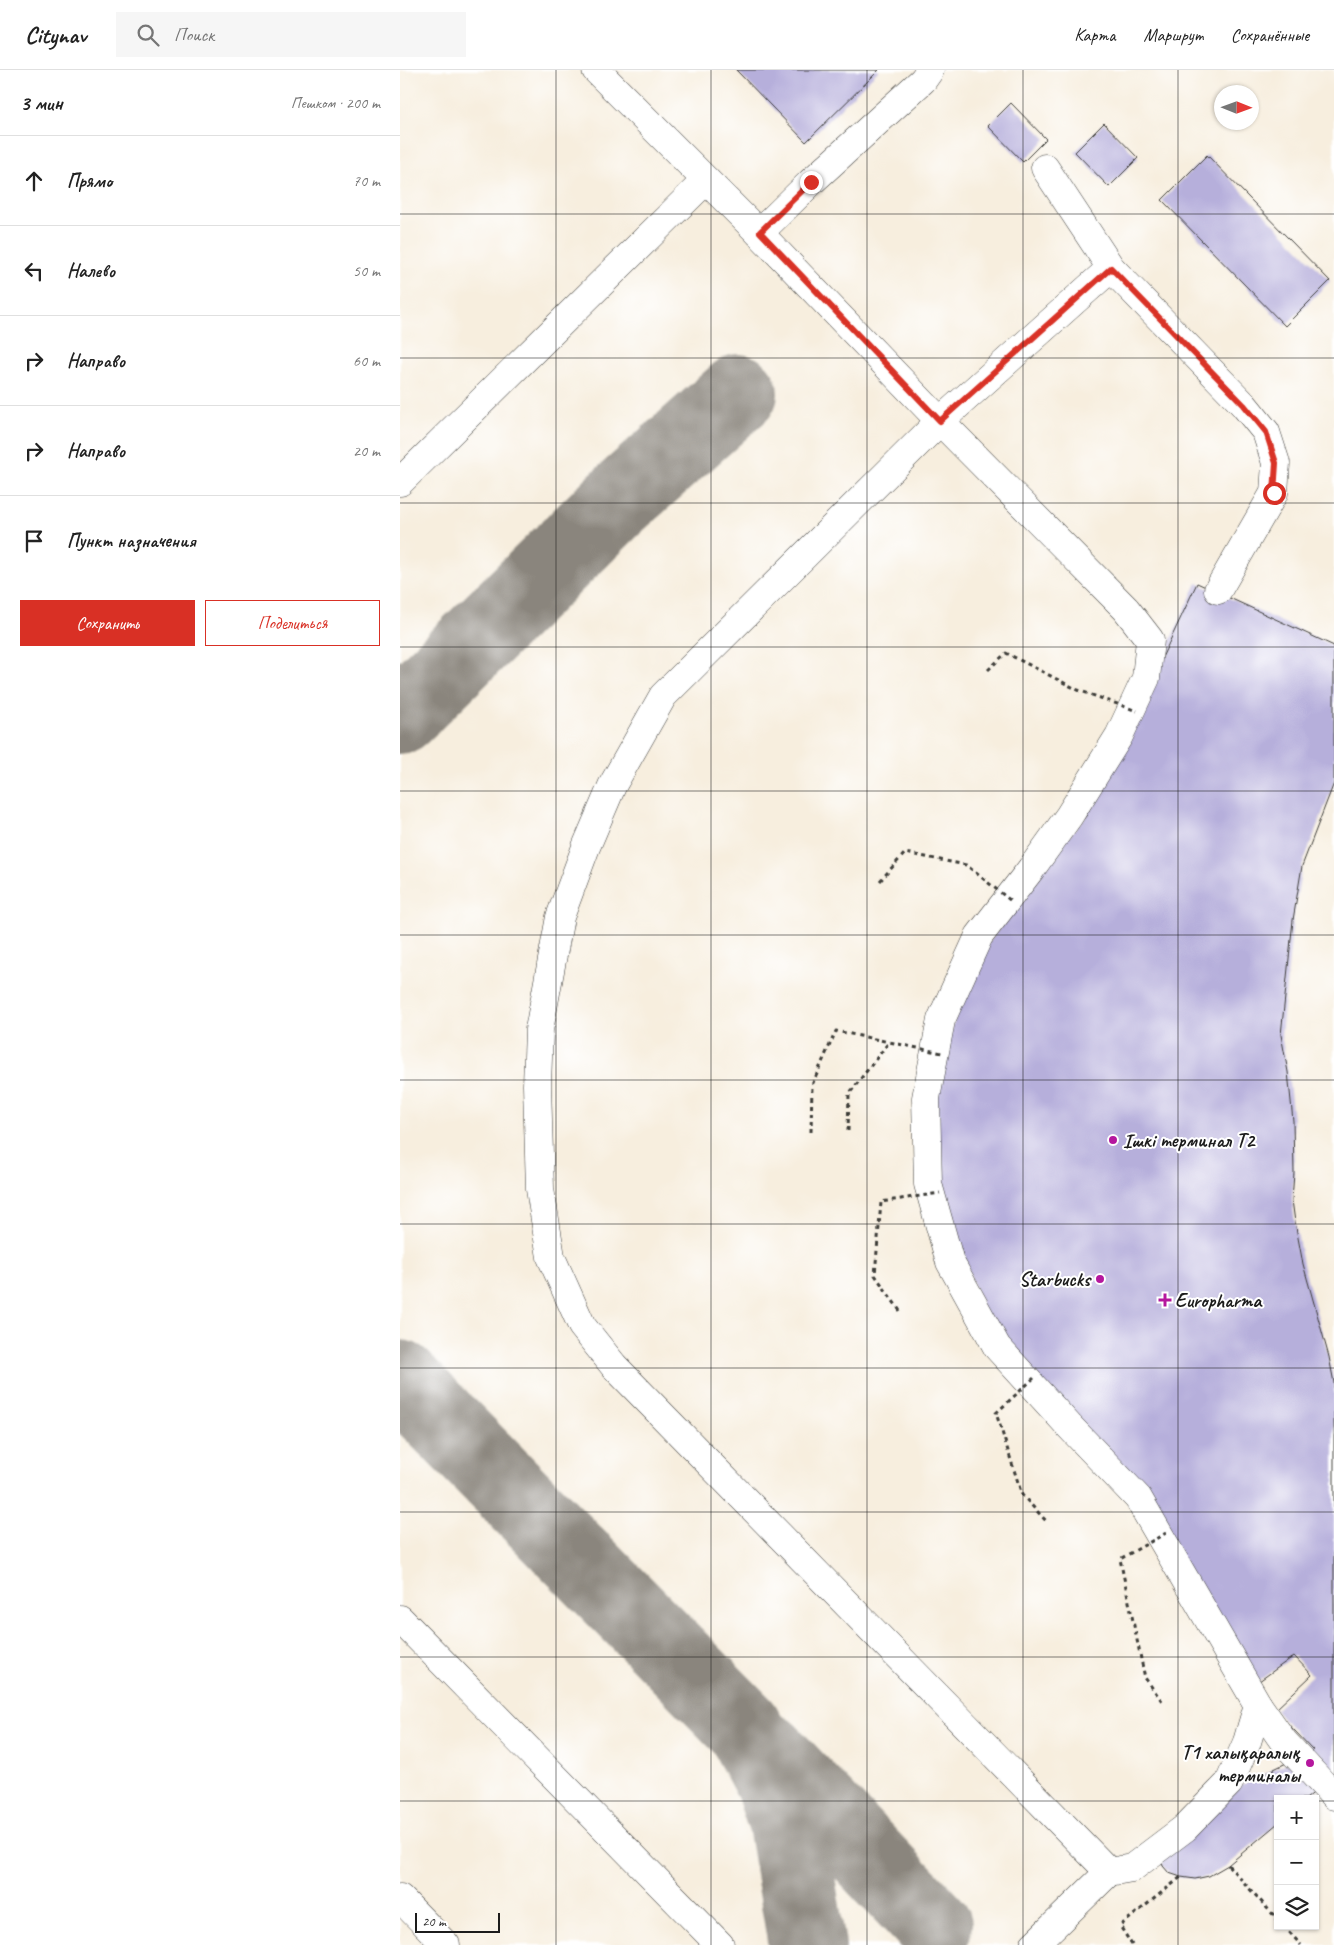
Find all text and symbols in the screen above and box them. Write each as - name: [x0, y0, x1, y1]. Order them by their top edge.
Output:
- search box: [116, 12, 466, 57]
- text: Citynav: [25, 20, 86, 50]
- icon: search: [134, 21, 162, 49]
- text: Поиск: [174, 23, 214, 47]
- text: Карта: [1074, 24, 1115, 46]
- text: Маршрут: [1143, 24, 1203, 46]
- text: Сохранённые: [1231, 24, 1309, 46]
- north arrow: [1214, 85, 1259, 130]
- text: 3 мин: [20, 90, 63, 116]
- text: Пешком · 200 m: [291, 93, 380, 113]
- icon: ahead: [20, 167, 48, 195]
- text: Прямо: [67, 169, 112, 193]
- text: 70 m: [353, 171, 380, 191]
- route end: [800, 171, 823, 194]
- icon: left: [20, 257, 48, 285]
- text: Налево: [67, 259, 115, 283]
- text: 50 m: [353, 261, 380, 281]
- icon: right: [20, 347, 48, 375]
- text: Направо: [67, 349, 125, 373]
- text: 60 m: [353, 351, 380, 371]
- icon: right: [20, 437, 48, 465]
- text: Направо: [67, 439, 125, 463]
- text: 20 m: [353, 441, 380, 461]
- route start: [1263, 482, 1286, 505]
- icon: arrive: [20, 527, 48, 555]
- text: Пункт назначения: [67, 529, 196, 553]
- button: Сохранить: [20, 600, 195, 646]
- button: Поделиться: [205, 600, 380, 646]
- place label: Ішкі терминал T2: [1123, 1128, 1256, 1153]
- marker: Ішкі терминал T2: [1107, 1134, 1119, 1146]
- place label: Starbucks: [1019, 1267, 1092, 1292]
- marker: Starbucks: [1094, 1273, 1106, 1285]
- place label: Europharma: [1175, 1288, 1263, 1313]
- marker: Europharma: [1159, 1294, 1171, 1306]
- place label: T1 халықаралық терминалы: [1181, 1740, 1302, 1788]
- marker: T1 халықаралық терминалы: [1304, 1757, 1316, 1769]
- map controls: [1274, 1795, 1319, 1930]
- button: +: [1274, 1795, 1319, 1840]
- button: −: [1274, 1840, 1319, 1885]
- button: layers: [1274, 1885, 1319, 1930]
- scale bar: [415, 1910, 500, 1933]
- text: 20 m: [422, 1913, 446, 1930]

